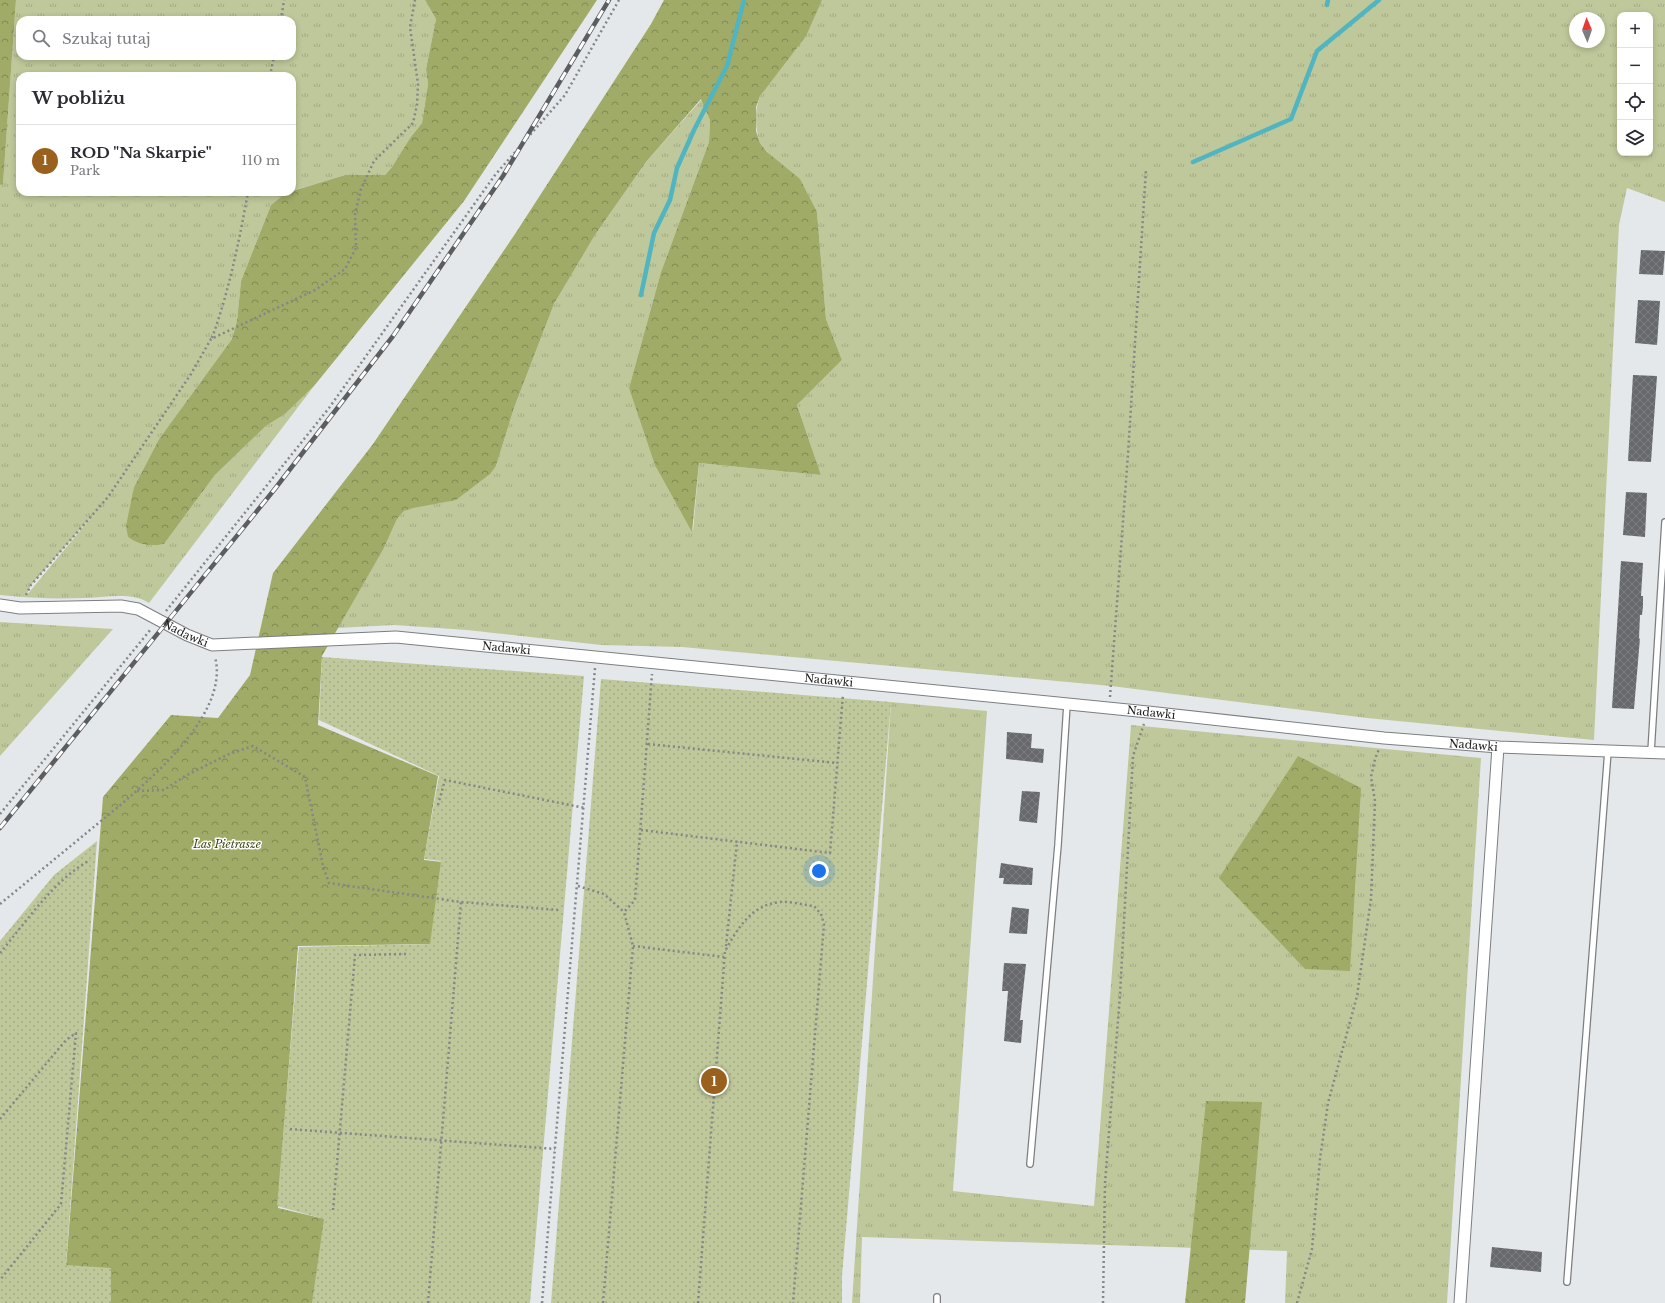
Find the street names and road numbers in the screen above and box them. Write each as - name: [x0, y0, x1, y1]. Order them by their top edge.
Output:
- street label: Nadawki: [160, 616, 211, 650]
- street label: Nadawki: [481, 639, 532, 657]
- street label: Nadawki: [804, 671, 854, 690]
- street label: Nadawki: [1126, 703, 1176, 722]
- street label: Nadawki: [1449, 736, 1499, 754]

